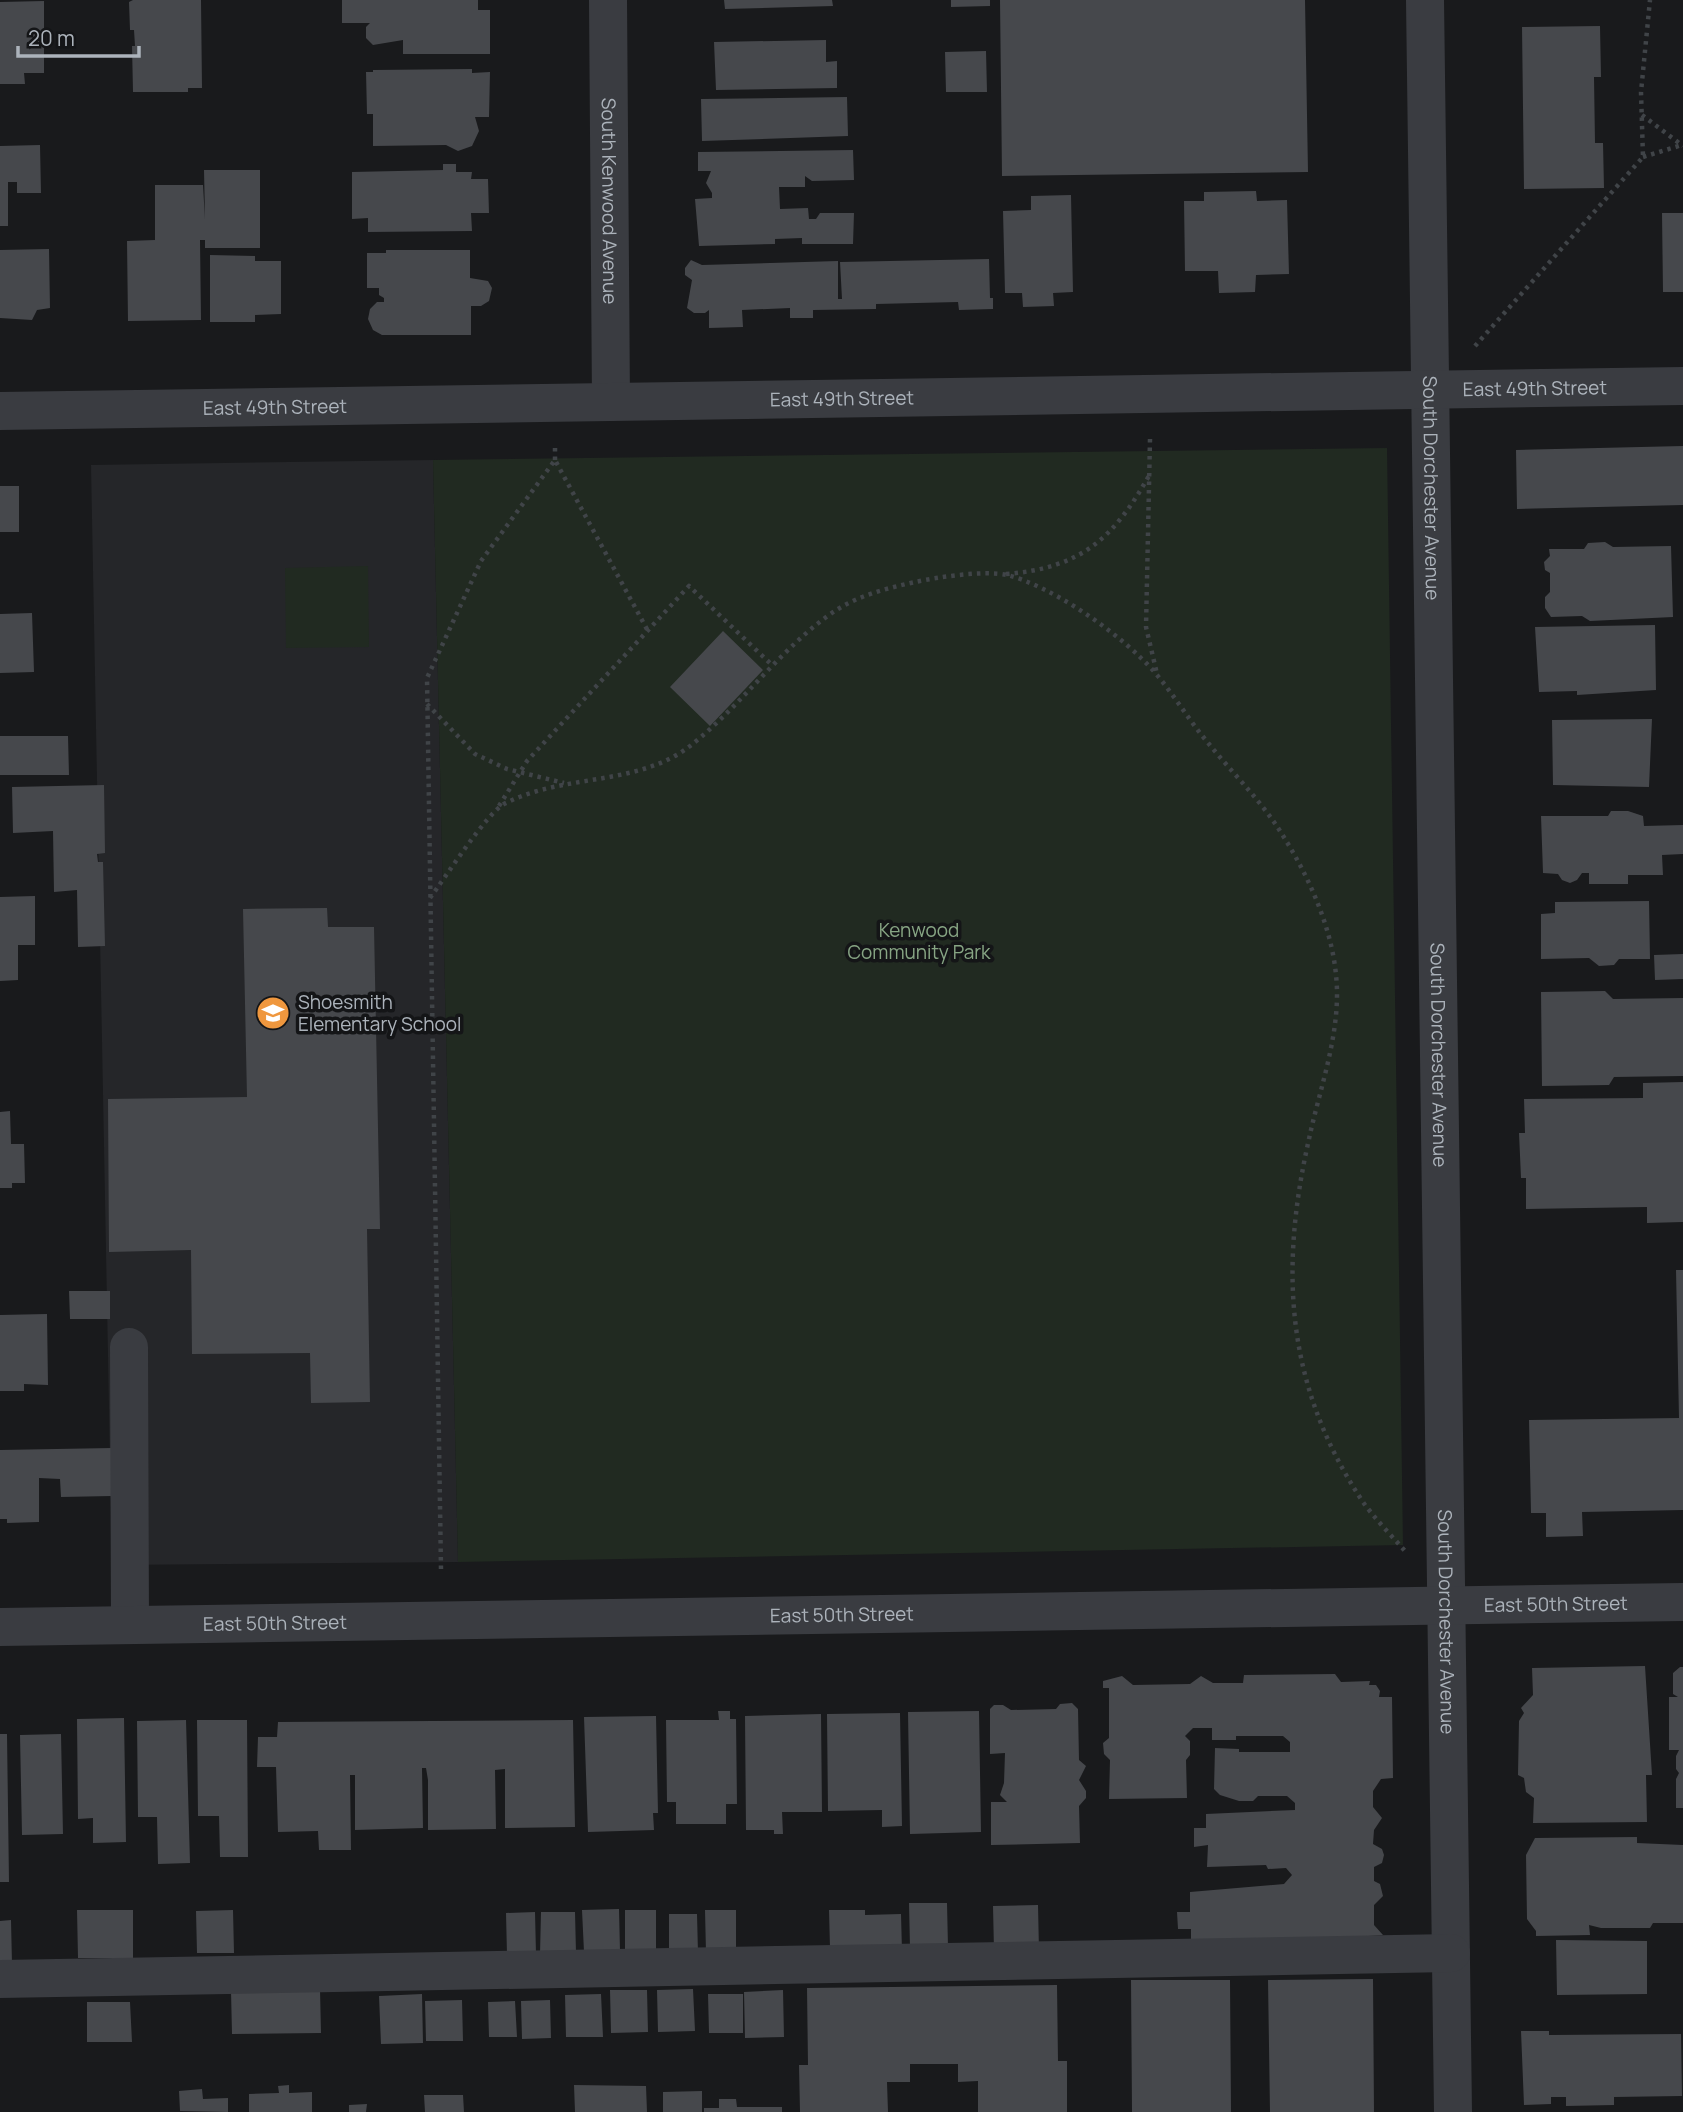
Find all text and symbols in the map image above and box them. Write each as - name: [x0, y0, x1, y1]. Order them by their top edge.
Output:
- scale bar: [18, 14, 138, 58]
- text: 20 m: [28, 24, 75, 52]
- street label: South Kenwood Avenue: [596, 98, 623, 304]
- street label: East 49th Street: [1463, 374, 1607, 402]
- street label: South Dorchester Avenue: [1417, 375, 1446, 600]
- street label: East 49th Street: [770, 384, 914, 413]
- street label: East 49th Street: [203, 393, 347, 421]
- park label: Kenwood Community Park: [847, 917, 991, 965]
- street label: South Dorchester Avenue: [1424, 942, 1453, 1167]
- place label: Shoesmith Elementary School: [298, 989, 461, 1037]
- school or university icon: Shoesmith Elementary School: [254, 994, 292, 1032]
- street label: South Dorchester Avenue: [1432, 1509, 1461, 1734]
- street label: East 50th Street: [1484, 1590, 1628, 1618]
- street label: East 50th Street: [770, 1600, 914, 1629]
- street label: East 50th Street: [203, 1609, 347, 1637]

